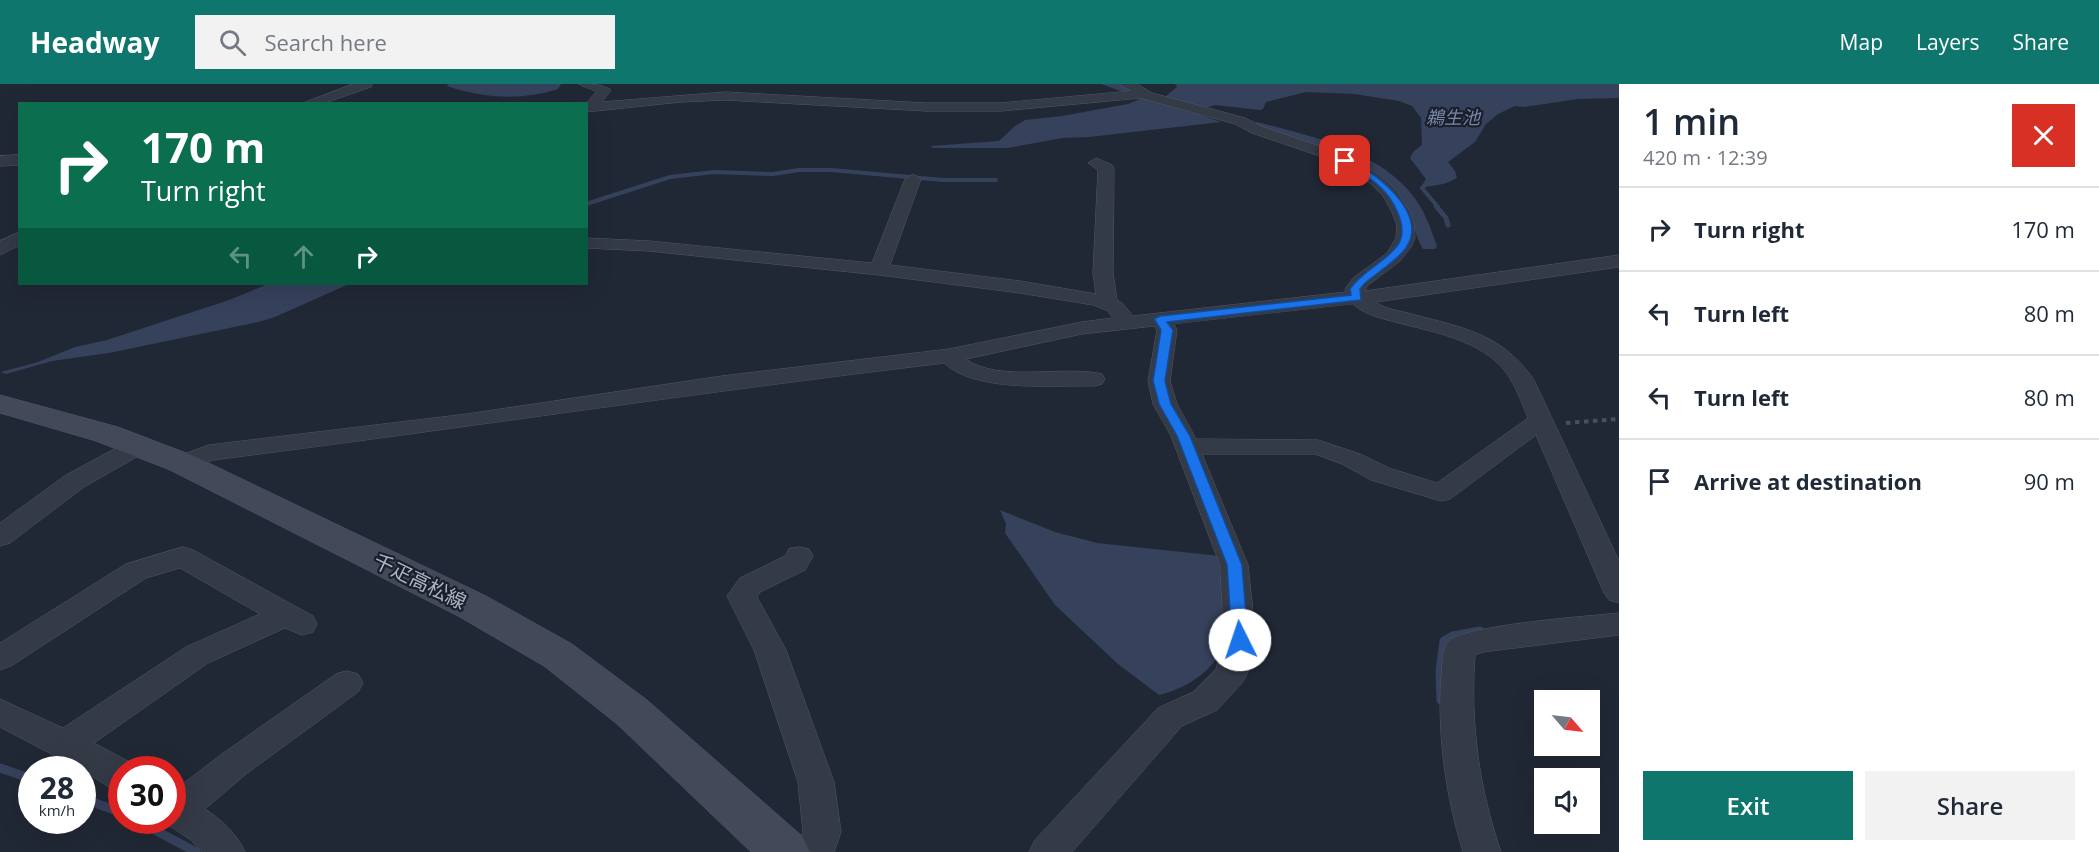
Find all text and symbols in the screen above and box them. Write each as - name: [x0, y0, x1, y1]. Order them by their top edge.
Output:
- search box: [195, 15, 615, 69]
- text: Headway: [30, 23, 159, 61]
- icon: search: [216, 26, 249, 59]
- text: Search here: [264, 27, 387, 57]
- text: Map: [1840, 28, 1883, 56]
- text: Layers: [1916, 28, 1980, 56]
- text: Share: [2013, 28, 2069, 56]
- text: 1 min: [1643, 97, 1740, 146]
- button: close: [2012, 104, 2075, 167]
- water label: 鵜生池: [1426, 105, 1482, 129]
- text: 170 m: [141, 118, 265, 175]
- icon: right: [42, 126, 120, 204]
- pin: [1319, 135, 1370, 186]
- icon: arrive: [1328, 144, 1361, 177]
- text: 420 m · 12:39: [1643, 144, 1768, 171]
- text: Turn right: [141, 172, 266, 209]
- icon: right: [1643, 213, 1676, 246]
- text: Turn right: [1694, 214, 1805, 244]
- text: 170 m: [2011, 214, 2075, 244]
- icon: left: [224, 240, 257, 273]
- icon: ahead: [287, 240, 320, 273]
- icon: right: [350, 240, 383, 273]
- icon: left: [1643, 297, 1676, 330]
- text: Turn left: [1694, 298, 1789, 328]
- text: 80 m: [2024, 298, 2075, 328]
- icon: left: [1643, 381, 1676, 414]
- text: Turn left: [1694, 382, 1789, 412]
- text: 80 m: [2024, 382, 2075, 412]
- icon: arrive: [1643, 465, 1676, 498]
- text: Arrive at destination: [1694, 466, 1922, 496]
- text: 90 m: [2024, 466, 2075, 496]
- street label: 千疋高松線: [369, 547, 471, 615]
- position arrow: [1208, 608, 1272, 672]
- north arrow: [1534, 690, 1600, 756]
- map controls: [1534, 690, 1600, 834]
- speed limit sign: 30: [108, 756, 186, 834]
- text: 28: [40, 767, 74, 808]
- button: sound: [1534, 768, 1600, 834]
- button: Exit: [1643, 771, 1853, 840]
- button: Share: [1865, 771, 2075, 840]
- text: km/h: [39, 800, 75, 820]

